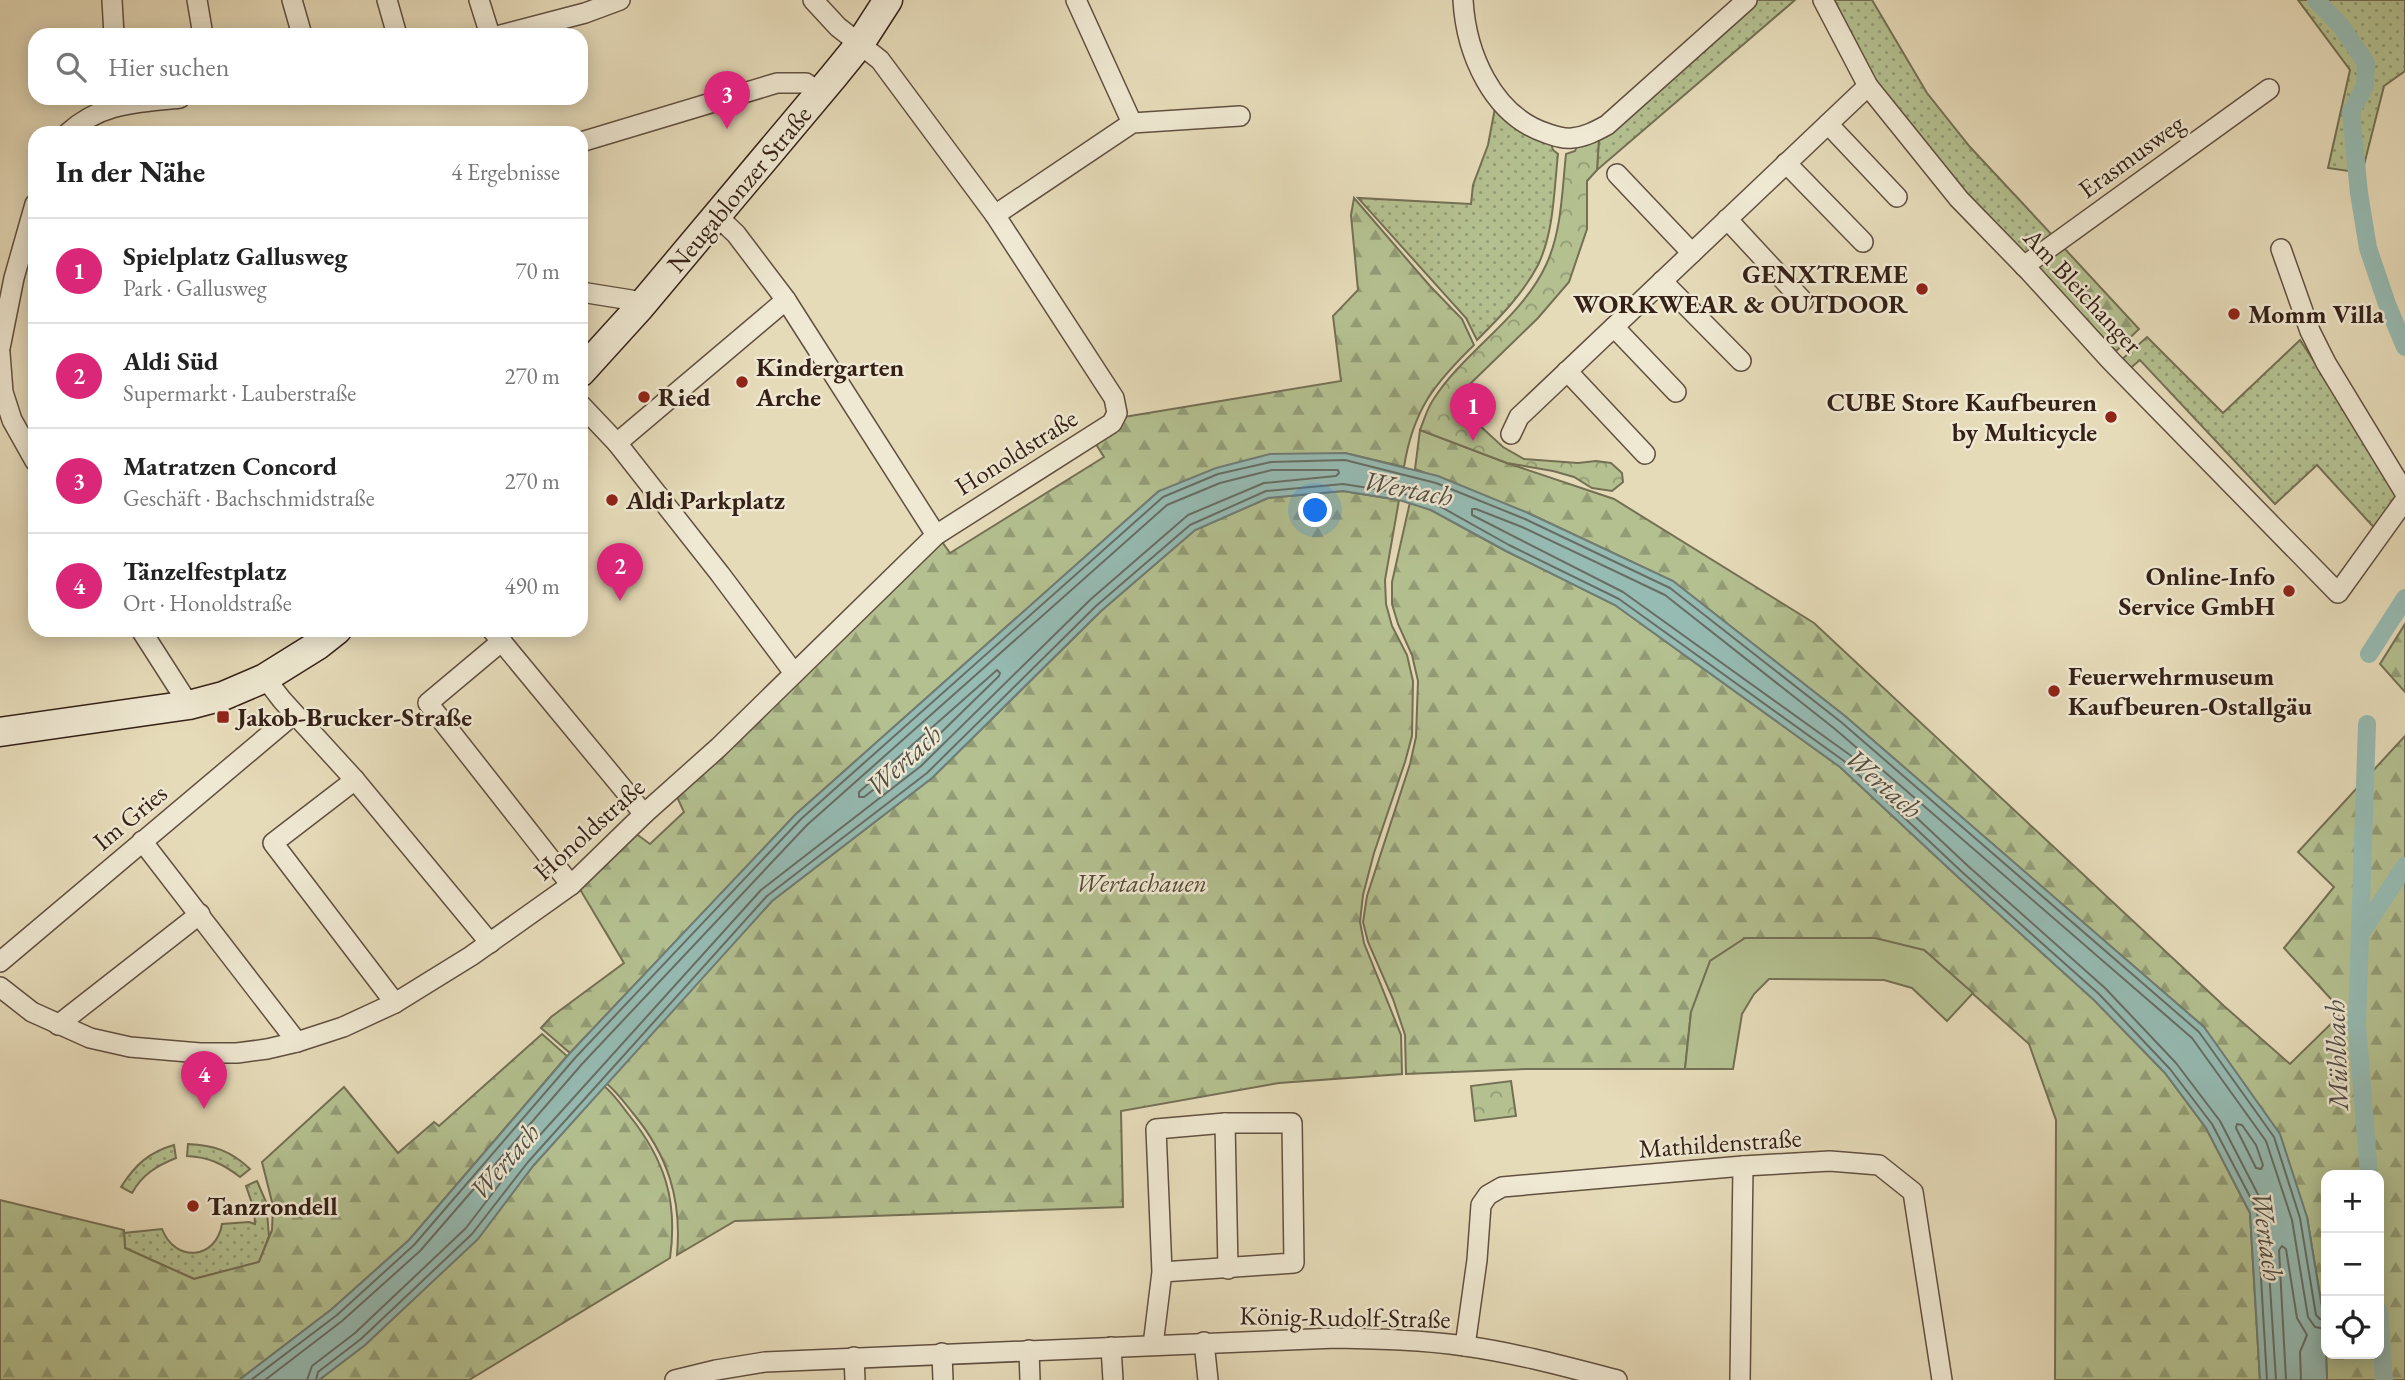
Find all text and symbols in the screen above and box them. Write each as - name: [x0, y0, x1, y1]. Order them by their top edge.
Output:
- search box: [28, 28, 588, 105]
- icon: search: [52, 48, 90, 86]
- text: Hier suchen: [108, 50, 229, 84]
- pin: 3: [704, 71, 750, 129]
- street label: Neugablonzer Straße: [659, 98, 819, 280]
- street label: Erasmusweg: [2071, 106, 2191, 206]
- text: In der Nähe: [56, 152, 205, 191]
- text: 4 Ergebnisse: [451, 157, 560, 187]
- street label: Am Bleichanger: [2015, 220, 2150, 361]
- text: Spielplatz Gallusweg: [123, 239, 347, 273]
- text: 1: [73, 256, 85, 286]
- text: 70 m: [515, 256, 560, 286]
- place label: GENXTREME WORKWEAR & OUTDOOR: [1573, 257, 1908, 321]
- text: Park · Gallusweg: [123, 273, 267, 303]
- marker: GENXTREME WORKWEAR & OUTDOOR: [1914, 281, 1930, 297]
- place label: Momm Villa: [2248, 297, 2385, 331]
- marker: Momm Villa: [2226, 306, 2242, 322]
- text: Aldi Süd: [123, 344, 218, 378]
- place label: Kindergarten Arche: [755, 350, 905, 414]
- text: 2: [73, 361, 85, 391]
- text: 270 m: [504, 361, 560, 391]
- marker: Kindergarten Arche: [734, 374, 750, 390]
- text: Supermarkt · Lauberstraße: [123, 378, 356, 408]
- place label: Ried: [658, 380, 711, 414]
- pin: 1: [1450, 383, 1496, 441]
- place label: CUBE Store Kaufbeuren by Multicycle: [1827, 385, 2097, 449]
- marker: Ried: [636, 389, 652, 405]
- street label: Honoldstraße: [948, 401, 1084, 503]
- marker: CUBE Store Kaufbeuren by Multicycle: [2103, 409, 2119, 425]
- text: Matratzen Concord: [123, 449, 337, 483]
- water label: Wertach: [1360, 462, 1456, 514]
- text: 3: [73, 466, 85, 496]
- text: 270 m: [504, 466, 560, 496]
- text: Geschäft · Bachschmidstraße: [123, 483, 375, 513]
- place label: Aldi Parkplatz: [625, 483, 785, 517]
- marker: Aldi Parkplatz: [604, 492, 620, 508]
- your location: [1298, 493, 1332, 527]
- pin: 2: [597, 543, 643, 601]
- text: Tänzelfestplatz: [123, 554, 287, 588]
- place label: Online-Info Service GmbH: [2118, 559, 2275, 623]
- text: 4: [73, 571, 85, 601]
- text: 490 m: [504, 571, 560, 601]
- marker: Online-Info Service GmbH: [2281, 583, 2297, 599]
- text: Ort · Honoldstraße: [123, 588, 292, 618]
- place label: Feuerwehrmuseum Kaufbeuren-Ostallgäu: [2068, 659, 2313, 723]
- marker: Feuerwehrmuseum Kaufbeuren-Ostallgäu: [2046, 683, 2062, 699]
- place label: Jakob-Brucker-Straße: [234, 700, 472, 734]
- marker: Jakob-Brucker-Straße: [215, 709, 231, 725]
- water label: Wertach: [857, 716, 949, 804]
- water label: Wertach: [1838, 740, 1930, 827]
- street label: Honoldstraße: [526, 770, 652, 888]
- street label: Im Gries: [86, 776, 174, 858]
- park label: Wertachauen: [1075, 866, 1207, 900]
- water label: Mühlbach: [2316, 999, 2356, 1113]
- pin: 4: [181, 1051, 227, 1109]
- water label: Wertach: [461, 1115, 548, 1207]
- street label: Mathildenstraße: [1637, 1120, 1803, 1166]
- map controls: [2321, 1170, 2384, 1359]
- button: +: [2321, 1170, 2384, 1233]
- place label: Tanzrondell: [207, 1189, 338, 1223]
- water label: Wertach: [2244, 1189, 2292, 1284]
- marker: Tanzrondell: [185, 1198, 201, 1214]
- button: −: [2321, 1233, 2384, 1296]
- button: locate: [2321, 1296, 2384, 1359]
- street label: König-Rudolf-Straße: [1239, 1298, 1451, 1336]

